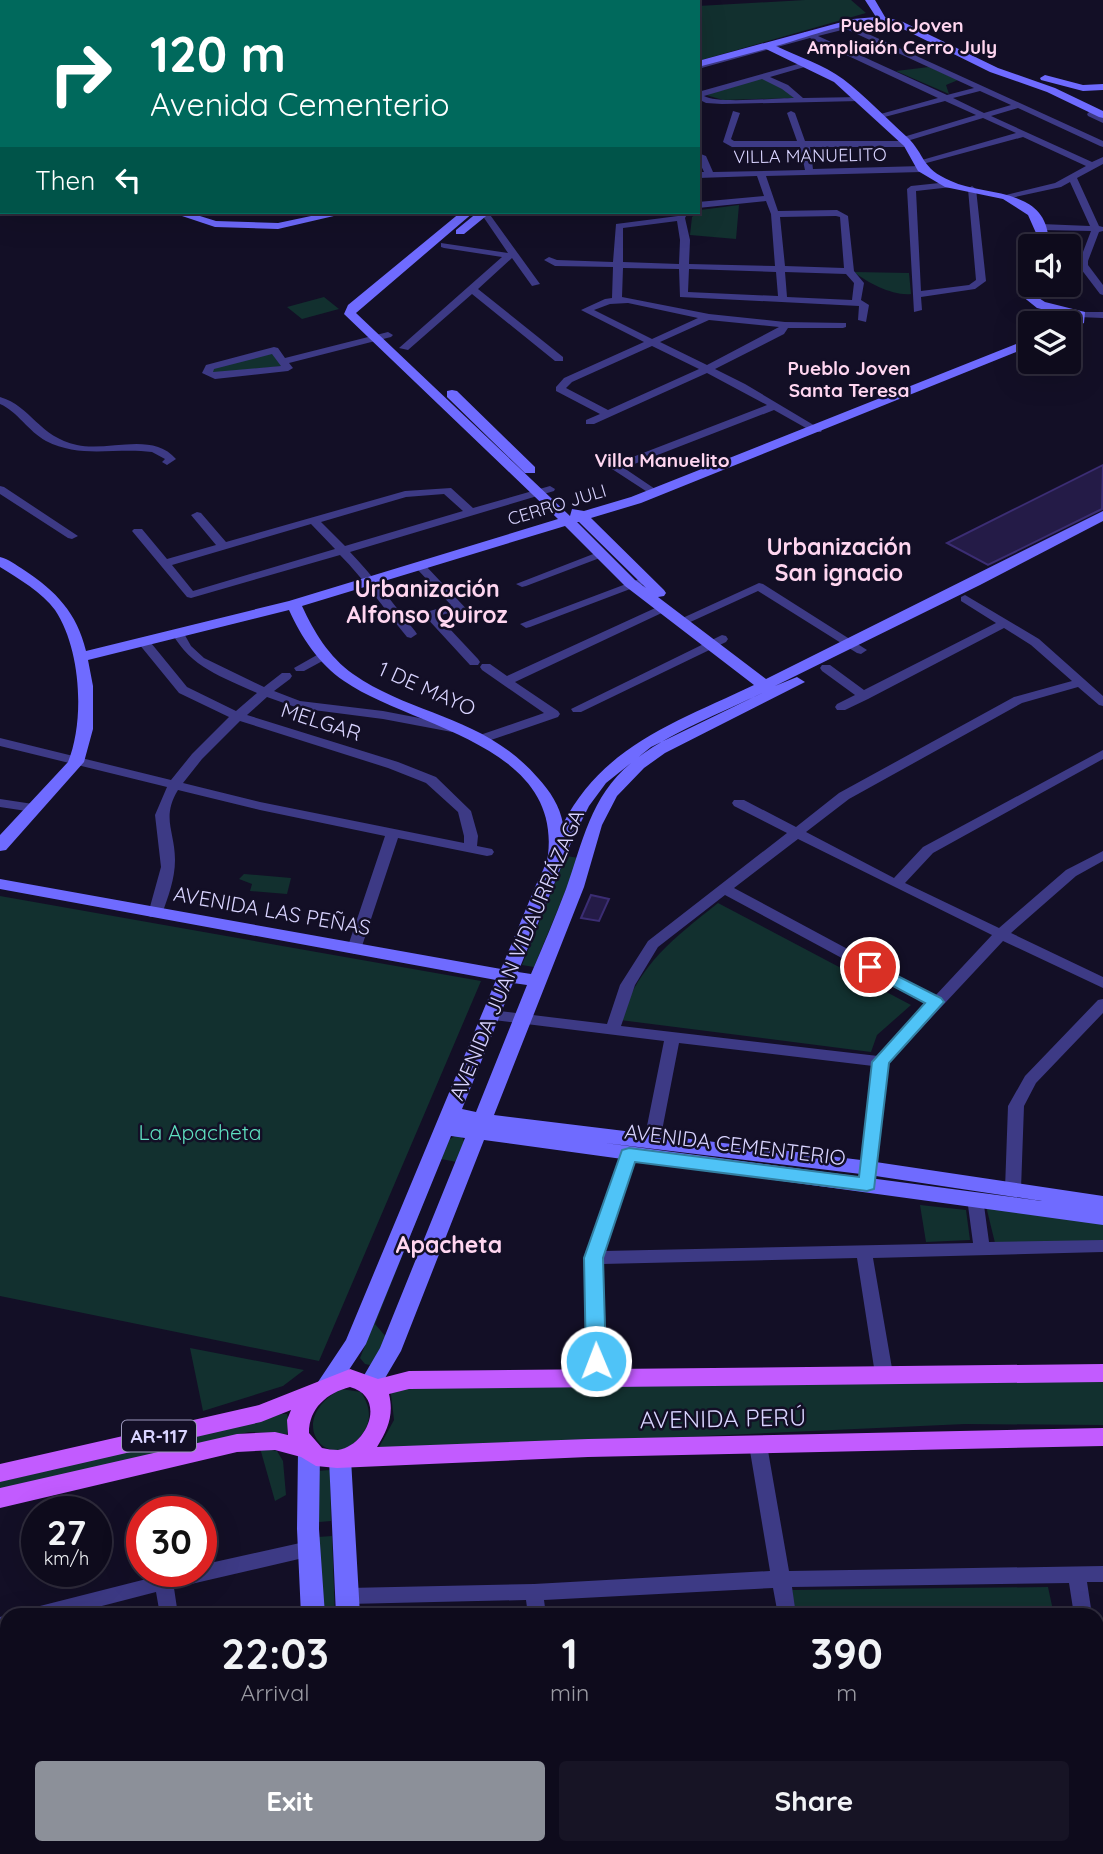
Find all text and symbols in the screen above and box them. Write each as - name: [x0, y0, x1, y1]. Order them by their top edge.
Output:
- district label: Pueblo Joven Ampliaión Cerro July: [807, 13, 997, 59]
- text: 120 m: [150, 23, 286, 84]
- icon: right: [35, 28, 126, 119]
- text: Avenida Cementerio: [150, 84, 450, 124]
- street label: VILLA MANUELITO: [733, 143, 887, 168]
- icon: left: [109, 161, 147, 199]
- text: Then: [35, 164, 95, 197]
- map controls: [1018, 234, 1081, 374]
- button: sound: [1018, 234, 1081, 297]
- button: layers: [1018, 311, 1081, 374]
- district label: Pueblo Joven Santa Teresa: [787, 356, 911, 402]
- district label: Villa Manuelito: [594, 448, 730, 472]
- street label: CERRO JULI: [505, 479, 609, 530]
- district label: Urbanización San ignacio: [766, 532, 912, 587]
- district label: Urbanización Alfonso Quiroz: [346, 574, 508, 629]
- street label: 1 DE MAYO: [375, 655, 480, 721]
- street label: MELGAR: [278, 696, 365, 746]
- street label: AVENIDA JUAN VIDAURRÁZAGA: [443, 805, 589, 1104]
- street label: AVENIDA LAS PEÑAS: [172, 880, 373, 940]
- pin: [840, 937, 900, 997]
- icon: arrive: [851, 948, 889, 986]
- street label: AVENIDA CEMENTERIO: [623, 1118, 847, 1170]
- park label: La Apacheta: [138, 1119, 262, 1145]
- district label: Apacheta: [396, 1230, 502, 1259]
- position arrow: [559, 1324, 633, 1398]
- street label: AVENIDA PERÚ: [639, 1402, 807, 1434]
- road number: AR-117: [122, 1420, 196, 1452]
- speed limit sign: 30: [126, 1496, 217, 1587]
- text: 27: [47, 1510, 86, 1554]
- text: km/h: [44, 1547, 89, 1570]
- text: 22:03: [221, 1627, 329, 1680]
- text: 1: [562, 1627, 578, 1680]
- text: 390: [811, 1627, 883, 1680]
- text: Arrival: [241, 1678, 309, 1707]
- text: min: [550, 1678, 589, 1707]
- text: m: [836, 1678, 857, 1707]
- button: Exit: [35, 1761, 545, 1841]
- button: Share: [559, 1761, 1069, 1841]

